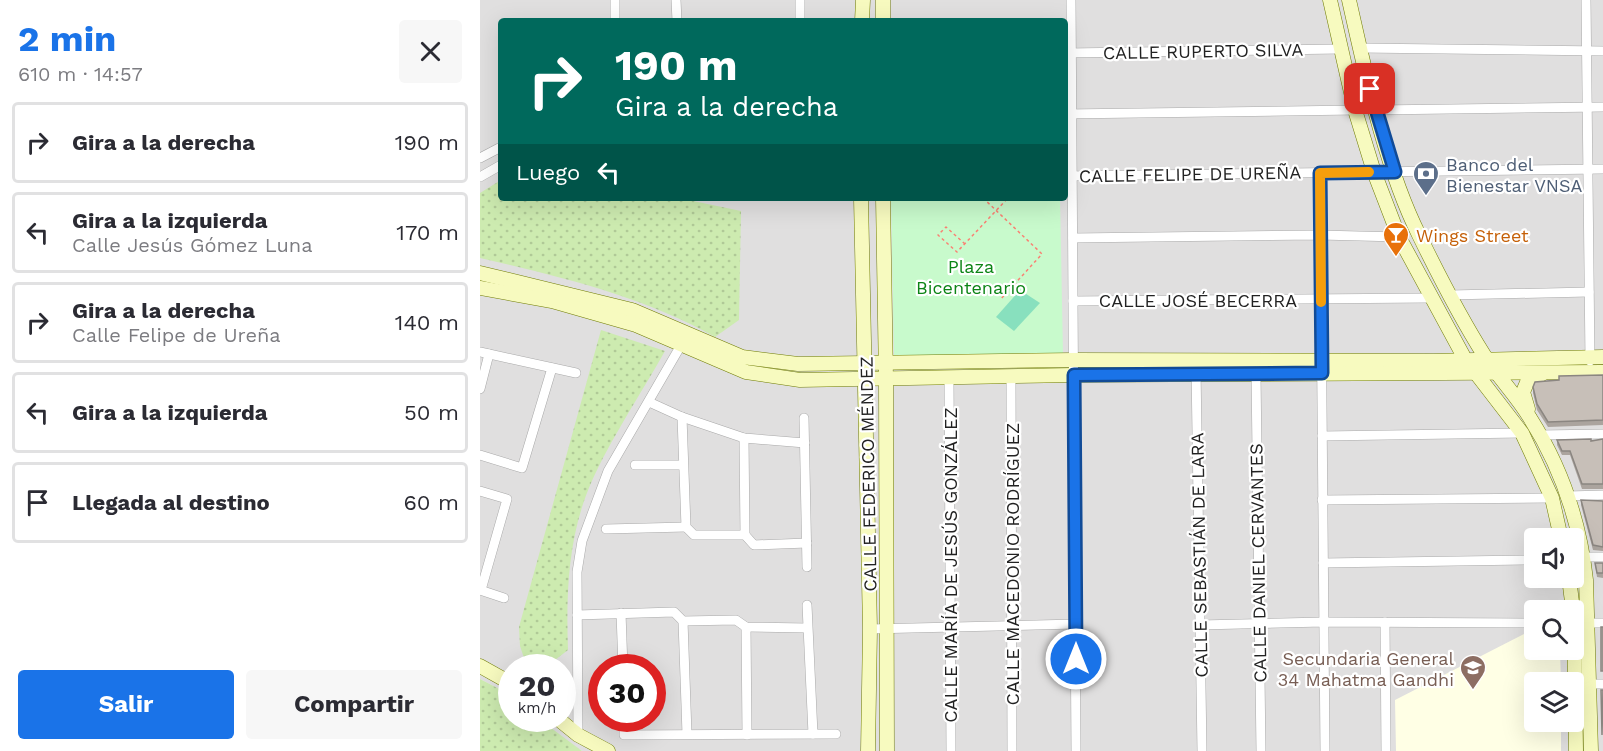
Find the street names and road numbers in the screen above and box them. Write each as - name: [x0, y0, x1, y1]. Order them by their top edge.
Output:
- street label: CALLE RUPERTO SILVA: [1103, 39, 1304, 63]
- street label: CALLE FELIPE DE UREÑA: [1079, 162, 1301, 186]
- street label: CALLE JOSÉ BECERRA: [1099, 290, 1297, 311]
- street label: CALLE FEDERICO MÉNDEZ: [855, 356, 881, 592]
- street label: CALLE MARÍA DE JESÚS GONZÁLEZ: [940, 407, 961, 723]
- street label: CALLE MACEDONIO RODRÍGUEZ: [1002, 423, 1023, 705]
- street label: CALLE SEBASTIÁN DE LARA: [1186, 432, 1212, 678]
- street label: CALLE DANIEL CERVANTES: [1245, 443, 1271, 683]

